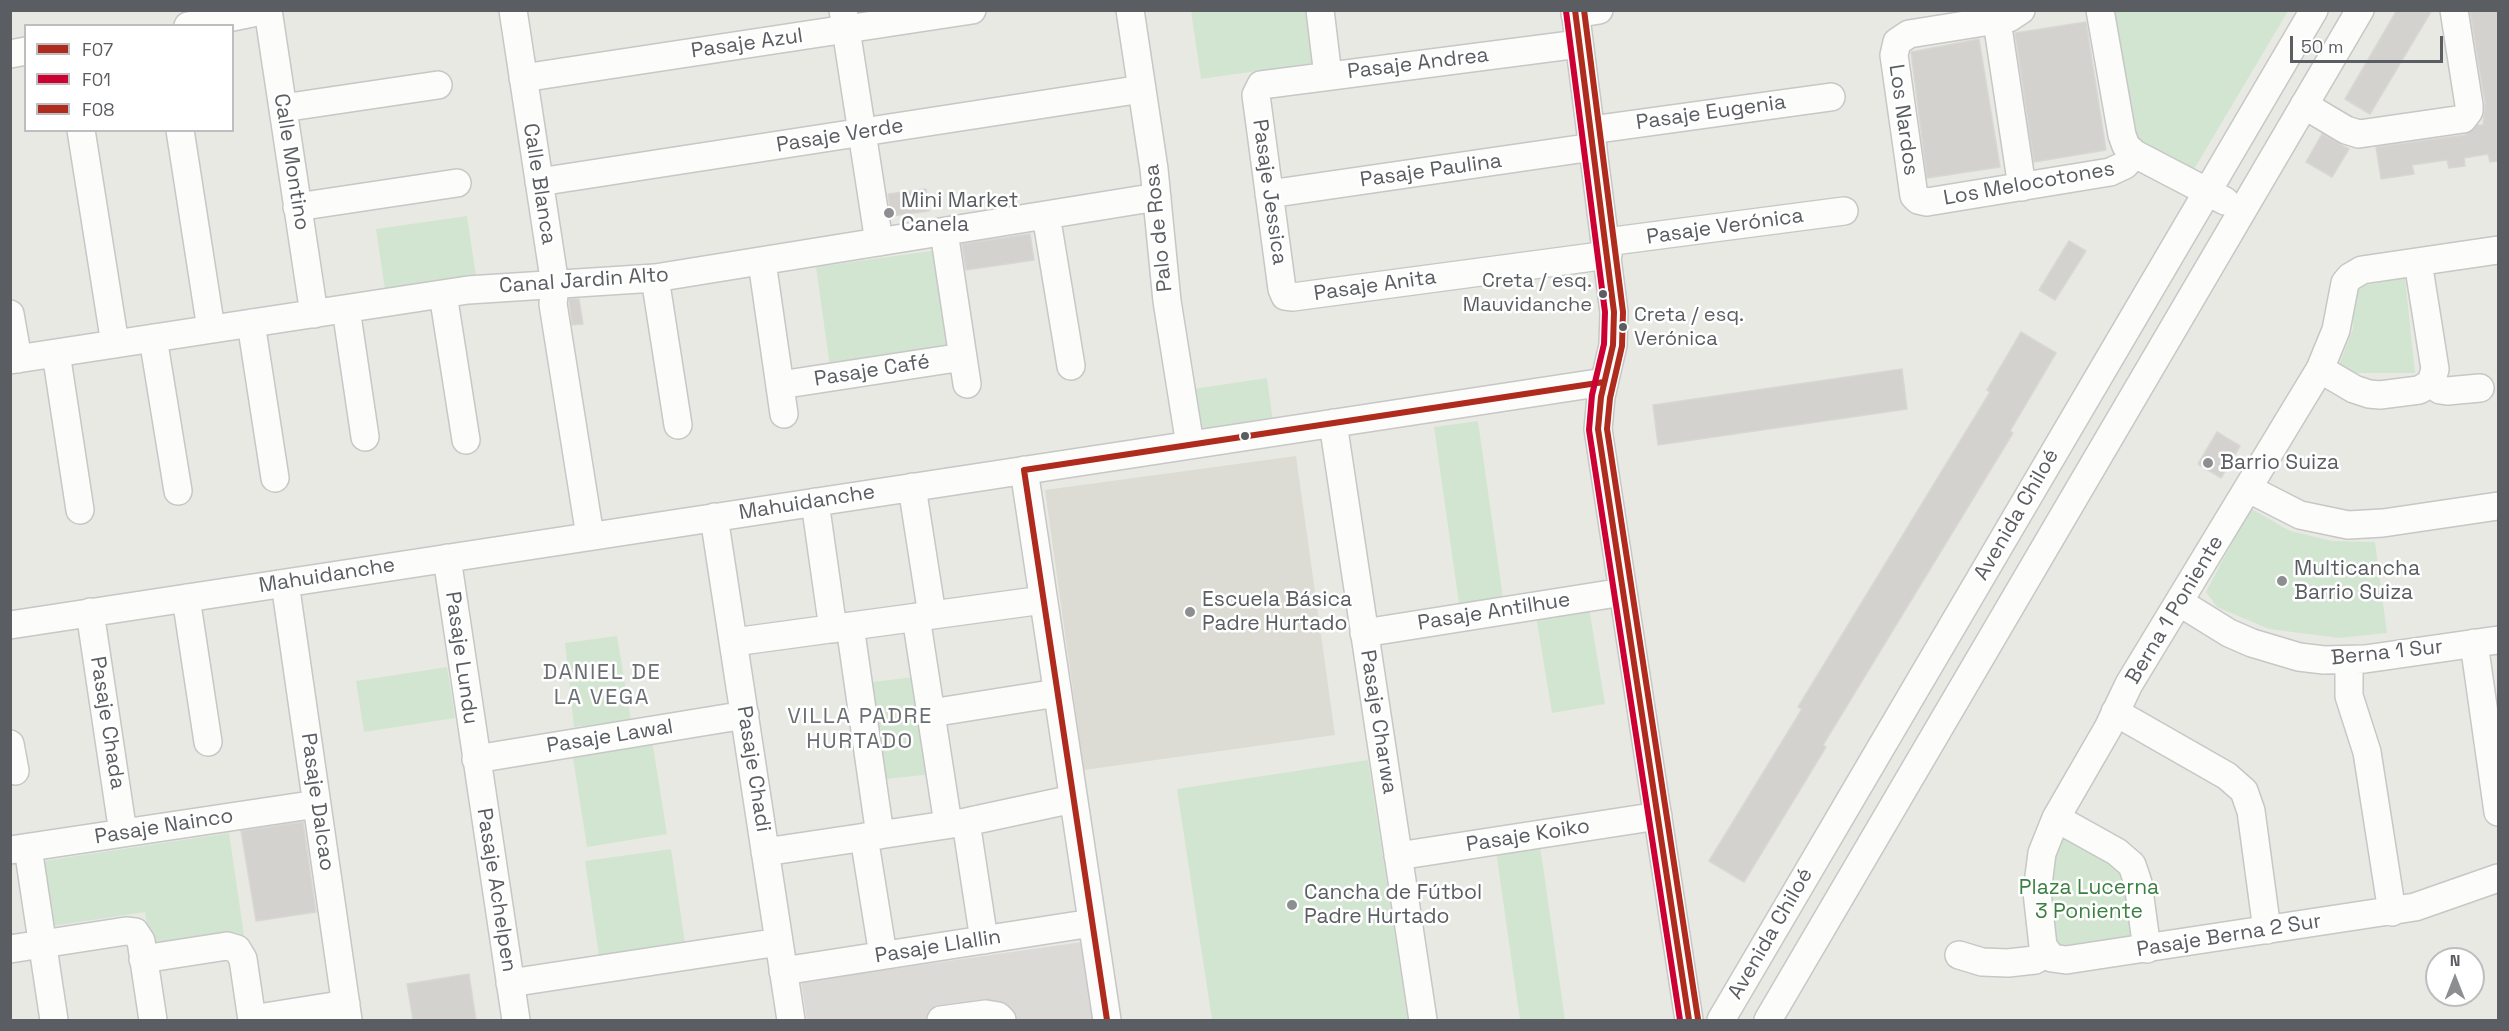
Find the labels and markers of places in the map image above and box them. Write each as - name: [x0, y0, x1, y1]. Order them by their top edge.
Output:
- place label: Mini Market Canela: [901, 188, 1018, 238]
- marker: Mini Market Canela: [882, 206, 896, 220]
- place label: Creta / esq. Mauvidanche: [1463, 270, 1592, 317]
- marker: Creta / esq. Mauvidanche: [1597, 288, 1609, 300]
- place label: Creta / esq. Verónica: [1634, 304, 1744, 351]
- marker: Creta / esq. Verónica: [1617, 321, 1629, 333]
- unlabelled marker: [1239, 430, 1251, 442]
- place label: Barrio Suiza: [2220, 450, 2339, 476]
- marker: Barrio Suiza: [2201, 456, 2215, 470]
- place label: Multicancha Barrio Suiza: [2294, 556, 2420, 606]
- marker: Multicancha Barrio Suiza: [2275, 574, 2289, 588]
- place label: Escuela Básica Padre Hurtado: [1202, 587, 1352, 637]
- marker: Escuela Básica Padre Hurtado: [1183, 605, 1197, 619]
- place label: Cancha de Fútbol Padre Hurtado: [1304, 880, 1482, 930]
- marker: Cancha de Fútbol Padre Hurtado: [1285, 898, 1299, 912]

